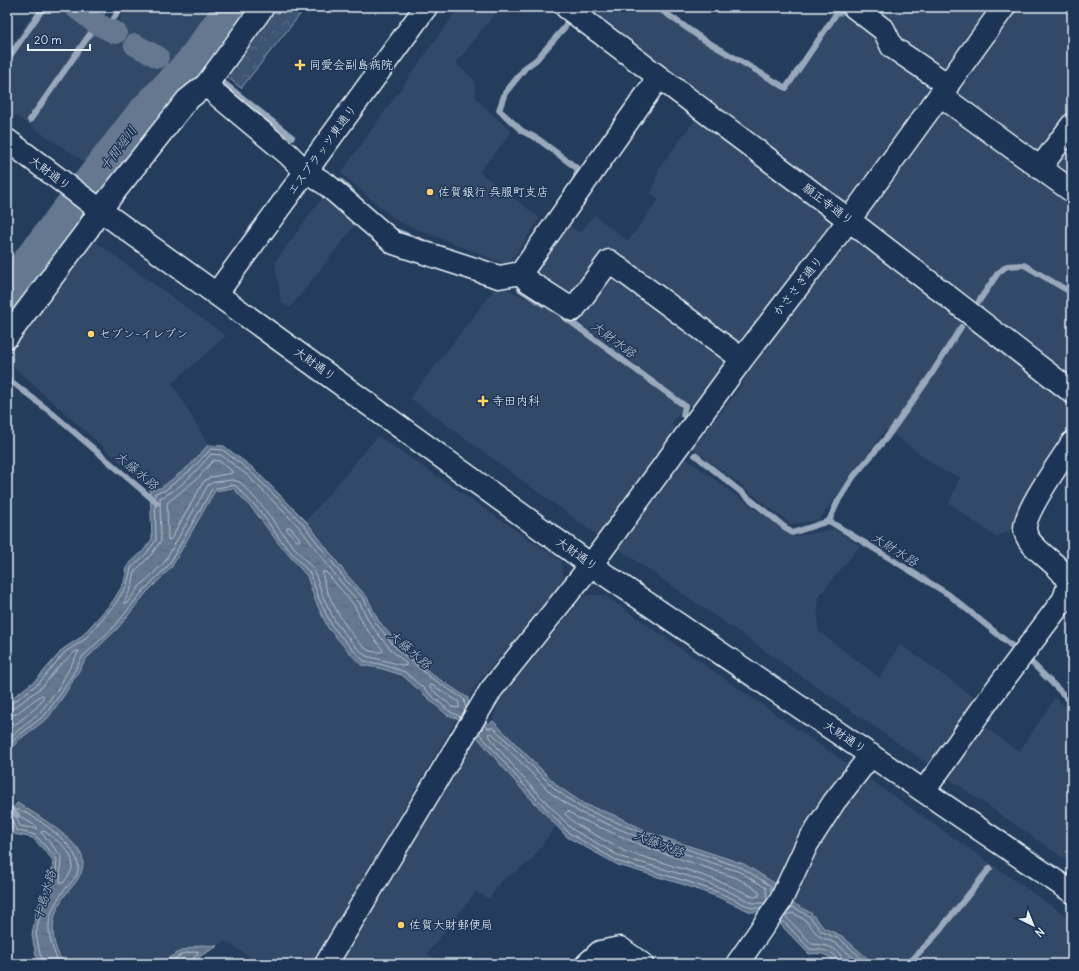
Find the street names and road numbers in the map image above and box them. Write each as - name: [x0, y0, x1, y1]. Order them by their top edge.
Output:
- street label: エスプラッツ東通り: [284, 102, 359, 198]
- street label: 大財通り: [27, 152, 74, 193]
- street label: 願正寺通り: [800, 180, 857, 228]
- street label: かささぎ通り: [770, 253, 826, 319]
- street label: 大財通り: [291, 343, 339, 384]
- street label: 大財通り: [553, 533, 601, 574]
- street label: 大財通り: [821, 717, 869, 756]

